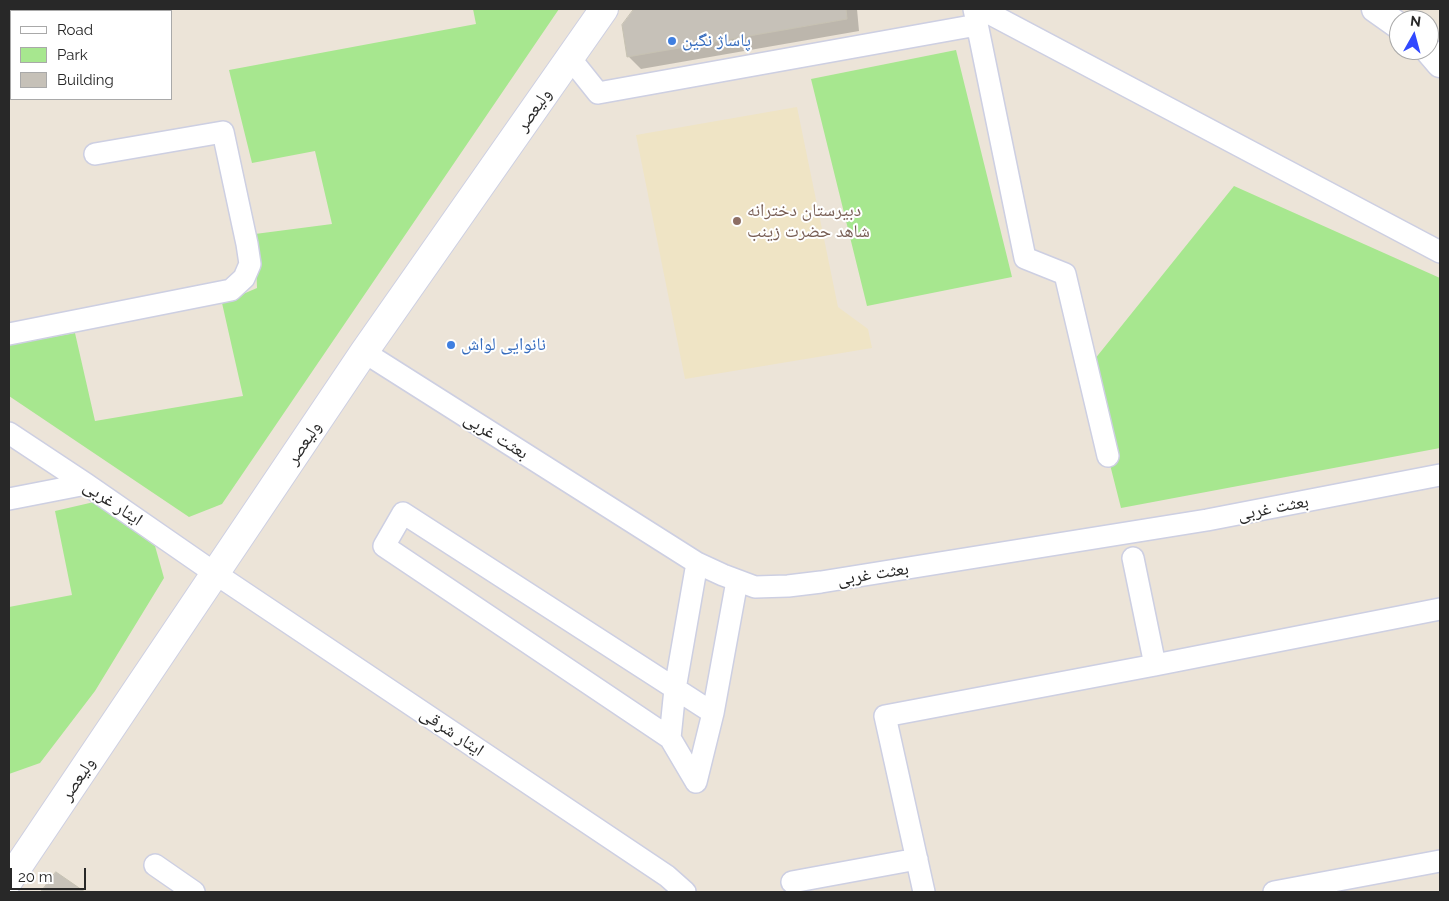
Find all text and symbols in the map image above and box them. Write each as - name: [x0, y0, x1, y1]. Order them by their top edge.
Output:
- legend: [10, 10, 172, 100]
- north arrow: [1389, 10, 1439, 60]
- text: N: [1409, 13, 1422, 30]
- text: Road: [57, 21, 93, 39]
- place label: پاساژ نگین: [682, 30, 751, 52]
- marker: پاساژ نگین: [666, 35, 678, 47]
- text: Park: [57, 46, 88, 64]
- text: Building: [57, 71, 114, 89]
- street label: ولیعصر: [512, 84, 556, 136]
- place label: دبیرستان دخترانه شاهد حضرت زینب: [747, 200, 870, 242]
- marker: دبیرستان دخترانه شاهد حضرت زینب: [731, 215, 743, 227]
- place label: نانوایی لواش: [461, 334, 546, 356]
- marker: نانوایی لواش: [445, 339, 457, 351]
- street label: بعثت غربی: [460, 408, 532, 464]
- street label: ولیعصر: [282, 417, 326, 469]
- street label: ایثار غربی: [79, 475, 147, 531]
- street label: بعثت غربی: [1236, 491, 1310, 525]
- street label: بعثت غربی: [836, 558, 910, 590]
- street label: ایثار شرقی: [416, 703, 488, 761]
- street label: ولیعصر: [56, 753, 100, 805]
- scale bar: [12, 858, 89, 890]
- text: 20 m: [18, 868, 53, 886]

